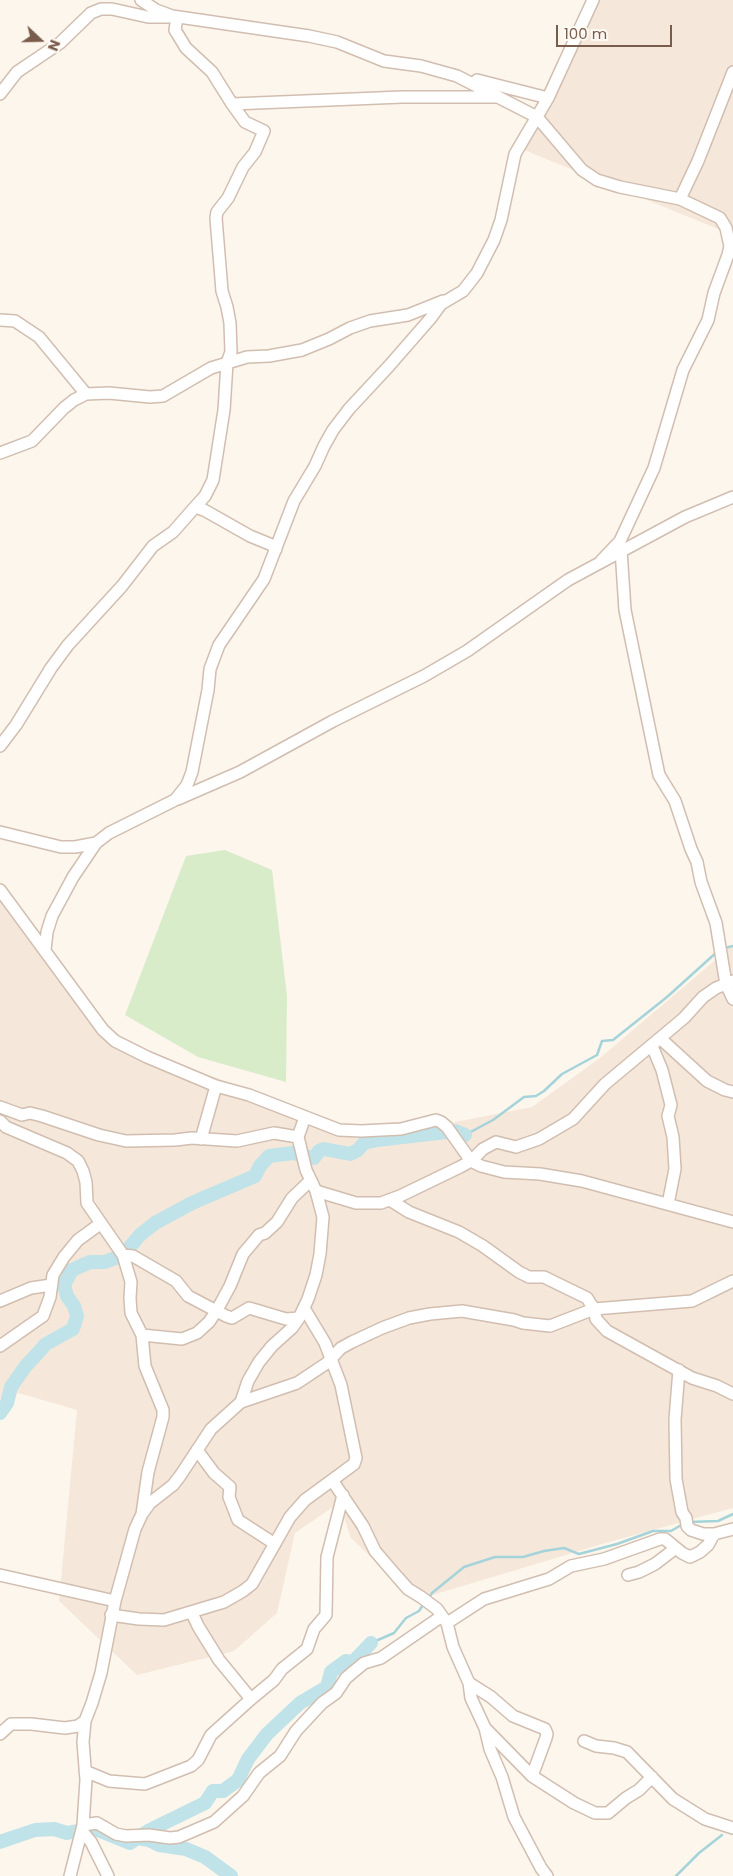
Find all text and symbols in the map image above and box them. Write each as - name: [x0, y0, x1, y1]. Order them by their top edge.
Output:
- north arrow: [15, 15, 65, 65]
- scale bar: [558, 15, 674, 47]
- text: 100 m: [564, 23, 607, 44]
- text: N: [43, 37, 65, 54]

